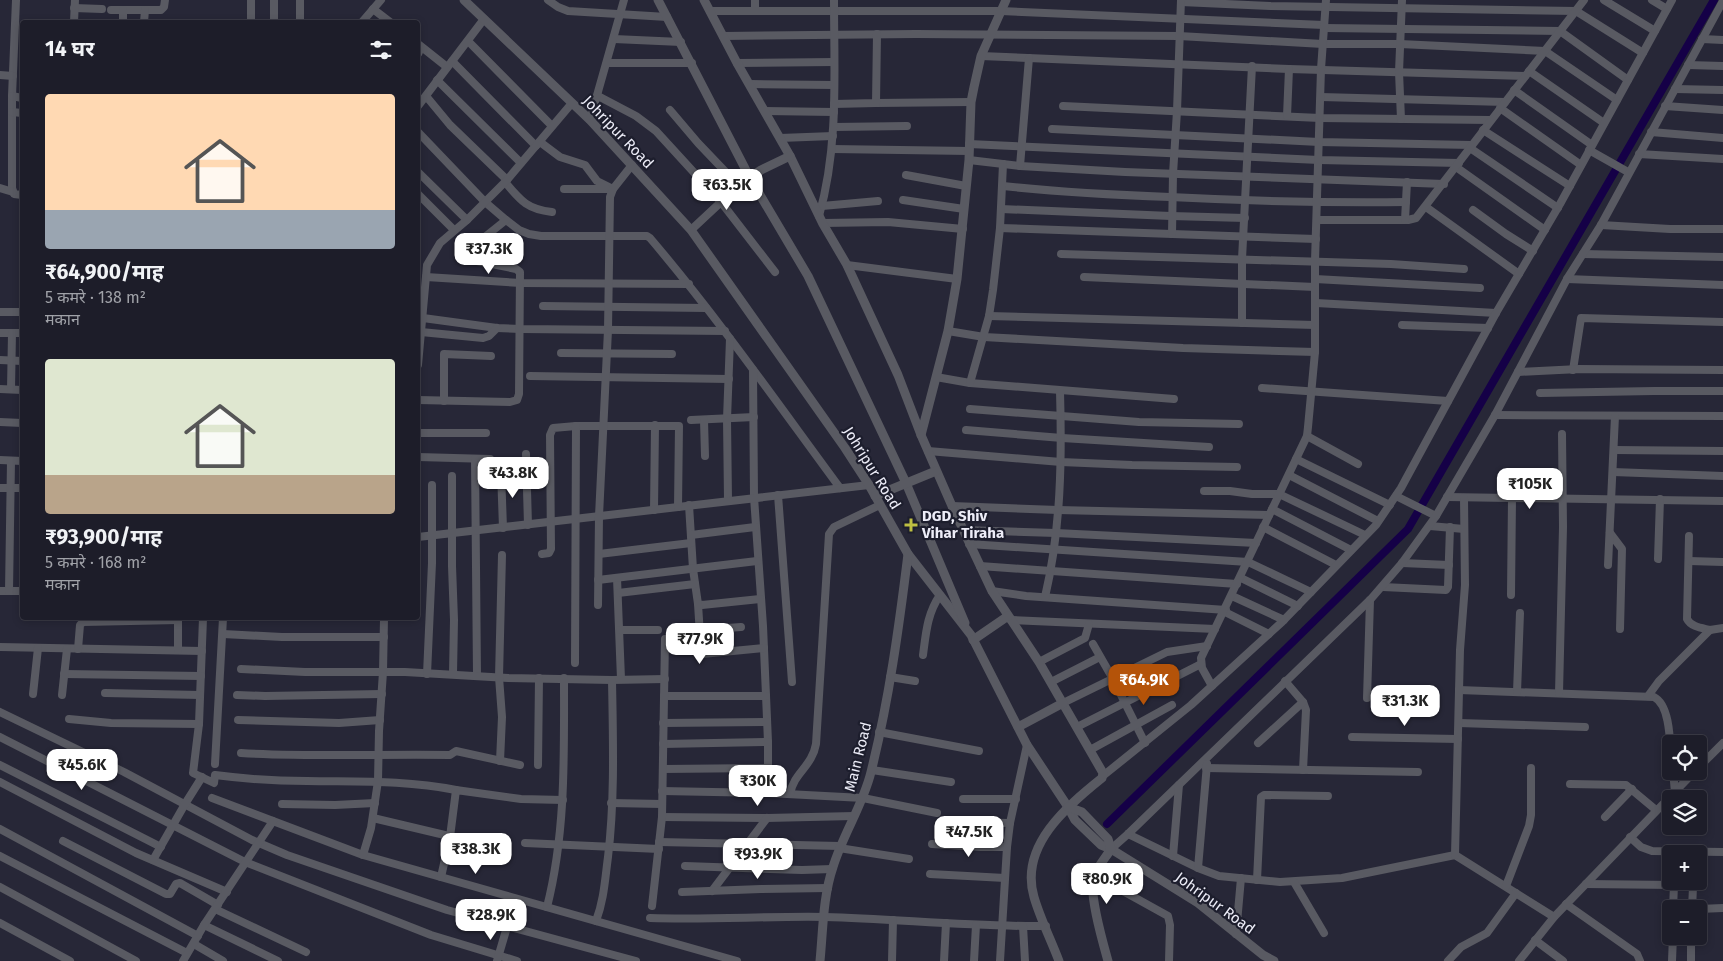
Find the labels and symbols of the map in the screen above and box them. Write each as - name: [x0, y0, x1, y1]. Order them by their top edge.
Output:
- street label: Johripur Road: [579, 92, 657, 172]
- pin: ₹63.5K: [686, 168, 768, 211]
- pin: ₹37.3K: [448, 232, 530, 275]
- street label: Johripur Road: [839, 423, 905, 513]
- pin: ₹43.8K: [472, 456, 554, 499]
- pin: ₹105K: [1495, 468, 1565, 510]
- place label: DGD, Shiv Vihar Tiraha: [921, 507, 1004, 542]
- marker: DGD, Shiv Vihar Tiraha: [904, 518, 918, 532]
- pin: ₹77.9K: [659, 622, 741, 665]
- pin: ₹64.9K: [1103, 664, 1185, 706]
- pin: ₹31.3K: [1364, 684, 1446, 727]
- street label: Main Road: [841, 720, 875, 794]
- pin: ₹45.6K: [41, 748, 123, 791]
- pin: ₹30K: [728, 764, 788, 807]
- pin: ₹47.5K: [928, 816, 1010, 858]
- pin: ₹38.3K: [435, 832, 517, 875]
- pin: ₹93.9K: [717, 838, 799, 880]
- pin: ₹80.9K: [1066, 862, 1148, 905]
- street label: Johripur Road: [1172, 868, 1258, 938]
- pin: ₹28.9K: [450, 898, 532, 941]

